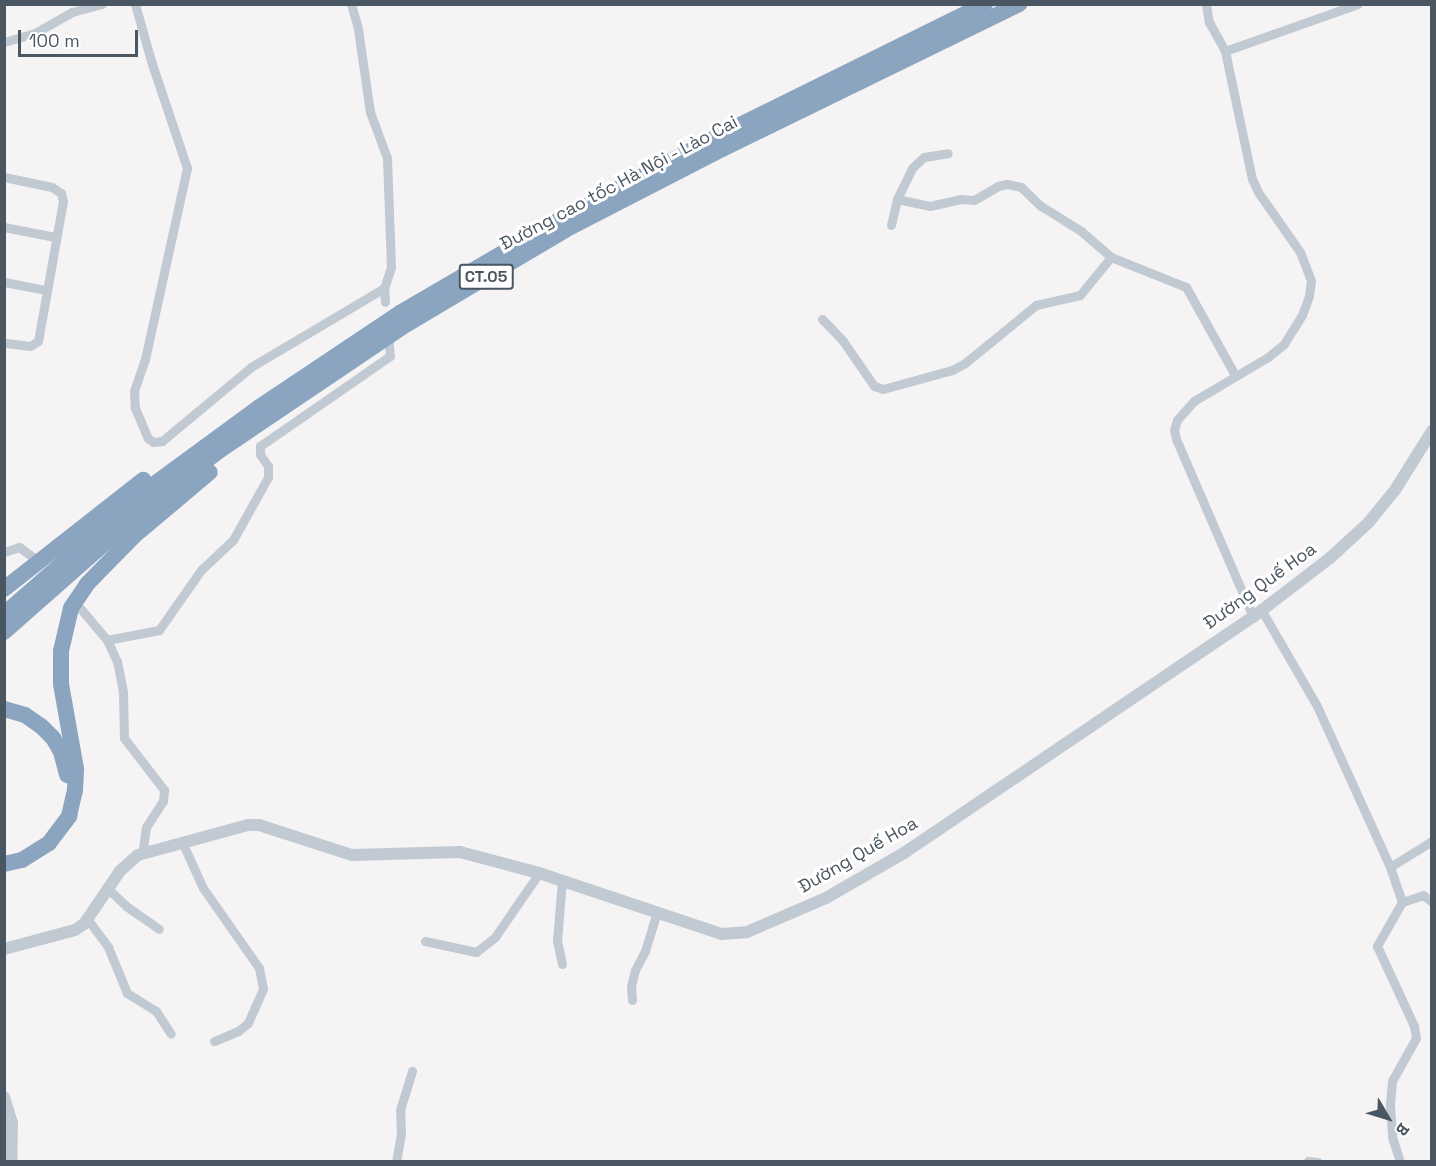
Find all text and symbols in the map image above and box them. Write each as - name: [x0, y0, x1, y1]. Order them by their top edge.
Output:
- scale bar: [21, 18, 141, 56]
- text: 100 m: [29, 29, 80, 52]
- street label: Đường cao tốc Hà Nội - Lào Cai: [496, 111, 742, 255]
- road number: CT.05: [458, 264, 514, 290]
- street label: Đường Quế Hoa: [1200, 538, 1320, 634]
- street label: Đường Quế Hoa: [795, 812, 921, 898]
- north arrow: [1358, 1088, 1418, 1148]
- text: B: [1391, 1119, 1414, 1140]

